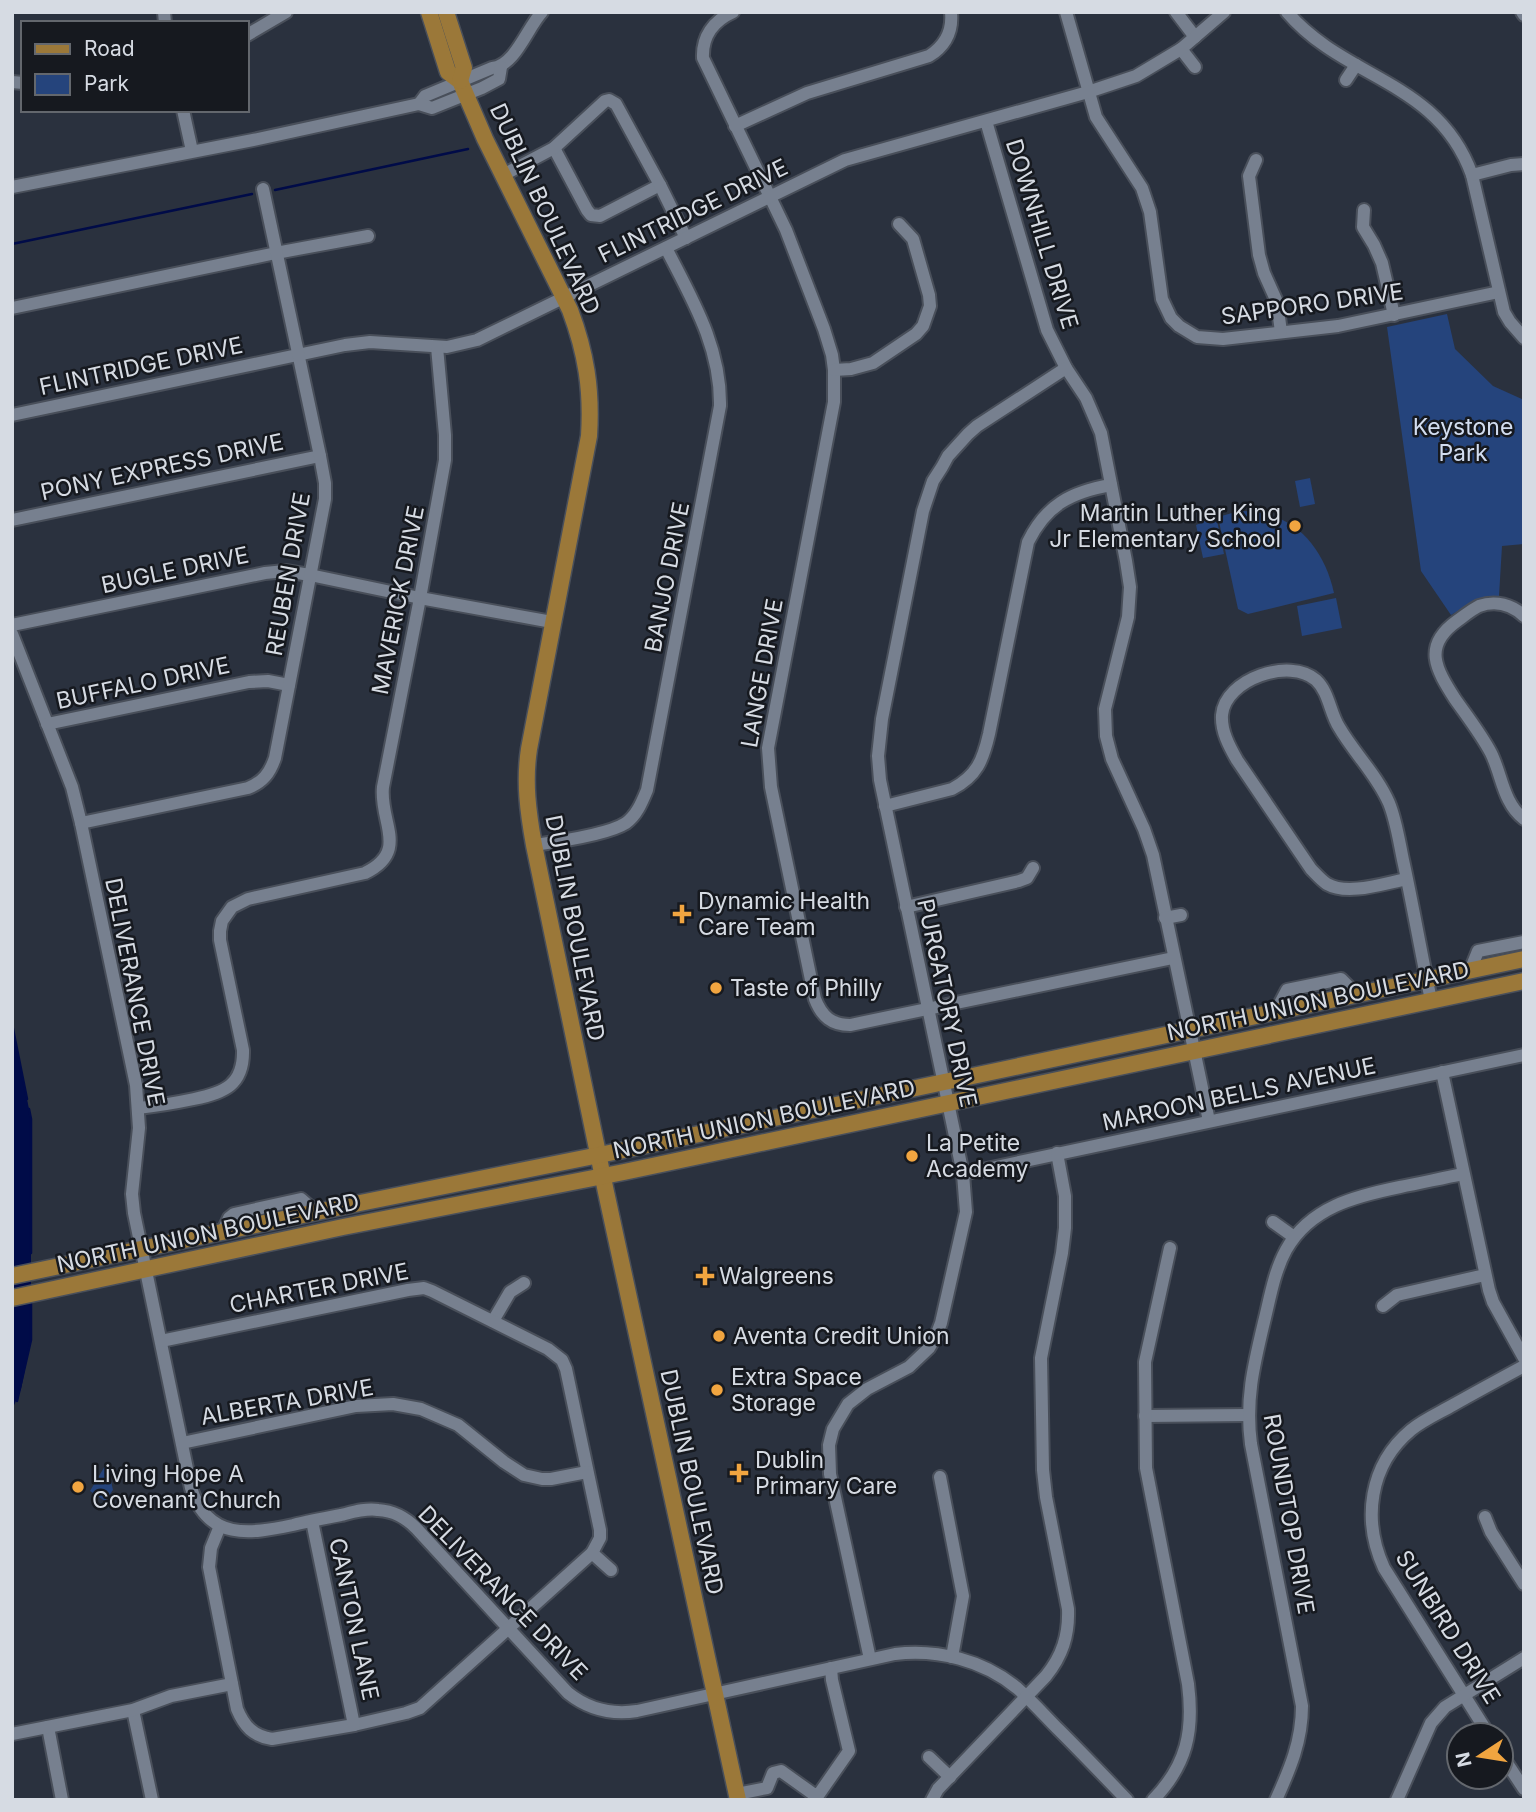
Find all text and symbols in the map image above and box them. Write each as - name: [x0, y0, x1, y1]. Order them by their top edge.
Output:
- legend: [21, 21, 248, 112]
- text: Road: [84, 36, 135, 61]
- text: Park: [84, 71, 129, 96]
- street label: DUBLIN BOULEVARD: [484, 99, 606, 319]
- street label: DOWNHILL DRIVE: [1000, 136, 1084, 332]
- street label: FLINTRIDGE DRIVE: [594, 153, 792, 269]
- street label: SAPPORO DRIVE: [1219, 277, 1405, 331]
- street label: FLINTRIDGE DRIVE: [37, 331, 245, 401]
- park label: Keystone Park: [1413, 413, 1513, 467]
- street label: PONY EXPRESS DRIVE: [38, 428, 286, 506]
- street label: REUBEN DRIVE: [260, 490, 316, 658]
- street label: BANJO DRIVE: [639, 499, 695, 655]
- place label: Martin Luther King Jr Elementary School: [1049, 499, 1281, 553]
- street label: MAVERICK DRIVE: [366, 503, 430, 697]
- marker: Martin Luther King Jr Elementary School: [1287, 518, 1303, 534]
- street label: BUGLE DRIVE: [99, 541, 251, 599]
- street label: LANGE DRIVE: [735, 596, 789, 750]
- street label: BUFFALO DRIVE: [54, 651, 232, 715]
- street label: DUBLIN BOULEVARD: [539, 812, 611, 1044]
- street label: DELIVERANCE DRIVE: [99, 876, 171, 1108]
- place label: Dynamic Health Care Team: [698, 887, 870, 941]
- street label: PURGATORY DRIVE: [911, 896, 983, 1110]
- marker: Dynamic Health Care Team: [672, 904, 692, 924]
- street label: NORTH UNION BOULEVARD: [1164, 955, 1472, 1047]
- place label: Taste of Philly: [730, 974, 882, 1002]
- marker: Taste of Philly: [708, 980, 724, 996]
- street label: MAROON BELLS AVENUE: [1100, 1051, 1378, 1137]
- street label: NORTH UNION BOULEVARD: [610, 1073, 918, 1165]
- place label: La Petite Academy: [926, 1129, 1028, 1183]
- marker: La Petite Academy: [904, 1148, 920, 1164]
- street label: NORTH UNION BOULEVARD: [54, 1187, 362, 1279]
- street label: CHARTER DRIVE: [227, 1257, 411, 1319]
- place label: Walgreens: [719, 1262, 834, 1290]
- marker: Walgreens: [697, 1268, 713, 1284]
- place label: Aventa Credit Union: [733, 1322, 950, 1350]
- marker: Aventa Credit Union: [711, 1328, 727, 1344]
- place label: Extra Space Storage: [731, 1363, 862, 1417]
- street label: DUBLIN BOULEVARD: [654, 1367, 730, 1597]
- street label: ALBERTA DRIVE: [198, 1373, 376, 1431]
- marker: Extra Space Storage: [709, 1382, 725, 1398]
- street label: ROUNDTOP DRIVE: [1258, 1412, 1320, 1616]
- place label: Dublin Primary Care: [755, 1446, 897, 1500]
- place label: Living Hope A Covenant Church: [92, 1460, 281, 1514]
- marker: Dublin Primary Care: [729, 1463, 749, 1483]
- marker: Living Hope A Covenant Church: [70, 1479, 86, 1495]
- street label: DELIVERANCE DRIVE: [412, 1500, 594, 1686]
- street label: CANTON LANE: [323, 1535, 385, 1703]
- street label: SUNBIRD DRIVE: [1390, 1545, 1506, 1709]
- north arrow: [1445, 1721, 1515, 1791]
- text: N: [1451, 1750, 1477, 1769]

